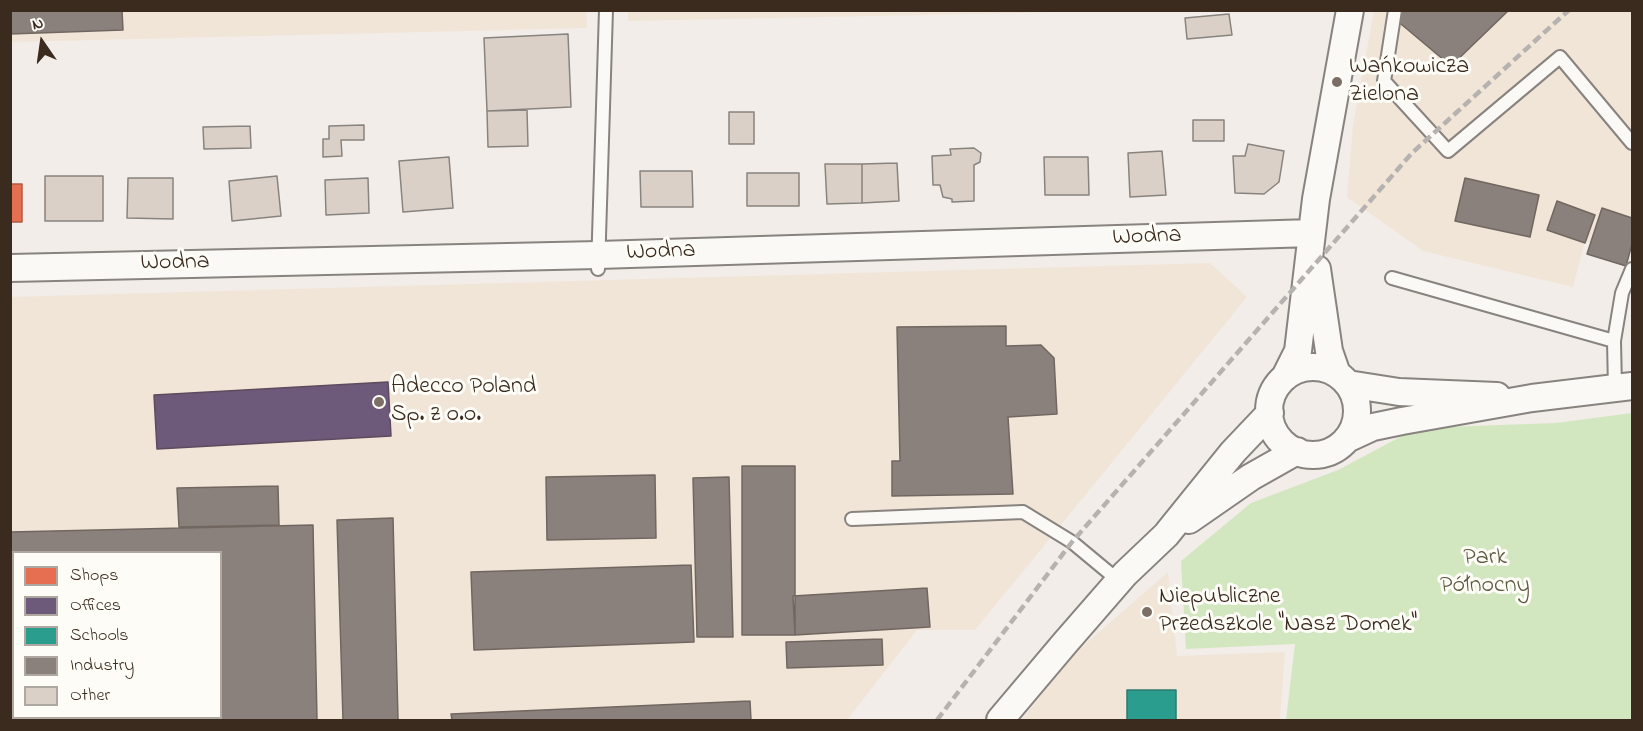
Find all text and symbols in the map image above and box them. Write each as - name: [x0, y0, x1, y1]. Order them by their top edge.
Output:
- north arrow: [12, 12, 72, 72]
- text: N: [30, 12, 46, 37]
- place label: Wańkowicza Zielona: [1349, 54, 1469, 110]
- marker: Wańkowicza Zielona: [1330, 75, 1344, 89]
- street label: Wodna: [1112, 222, 1182, 254]
- street label: Wodna: [626, 237, 696, 269]
- street label: Wodna: [140, 249, 210, 279]
- place label: Adecco Poland Sp. z o.o.: [391, 374, 536, 430]
- marker: Adecco Poland Sp. z o.o.: [372, 395, 386, 409]
- park label: Park Północny: [1440, 545, 1530, 601]
- legend: [12, 551, 222, 719]
- text: Shops: [70, 563, 118, 589]
- place label: Niepubliczne Przedszkole "Nasz Domek": [1159, 584, 1417, 640]
- text: Offices: [70, 593, 121, 619]
- marker: Niepubliczne Przedszkole "Nasz Domek": [1140, 605, 1154, 619]
- text: Schools: [70, 623, 128, 649]
- text: Industry: [70, 653, 134, 679]
- text: Other: [70, 683, 110, 709]

